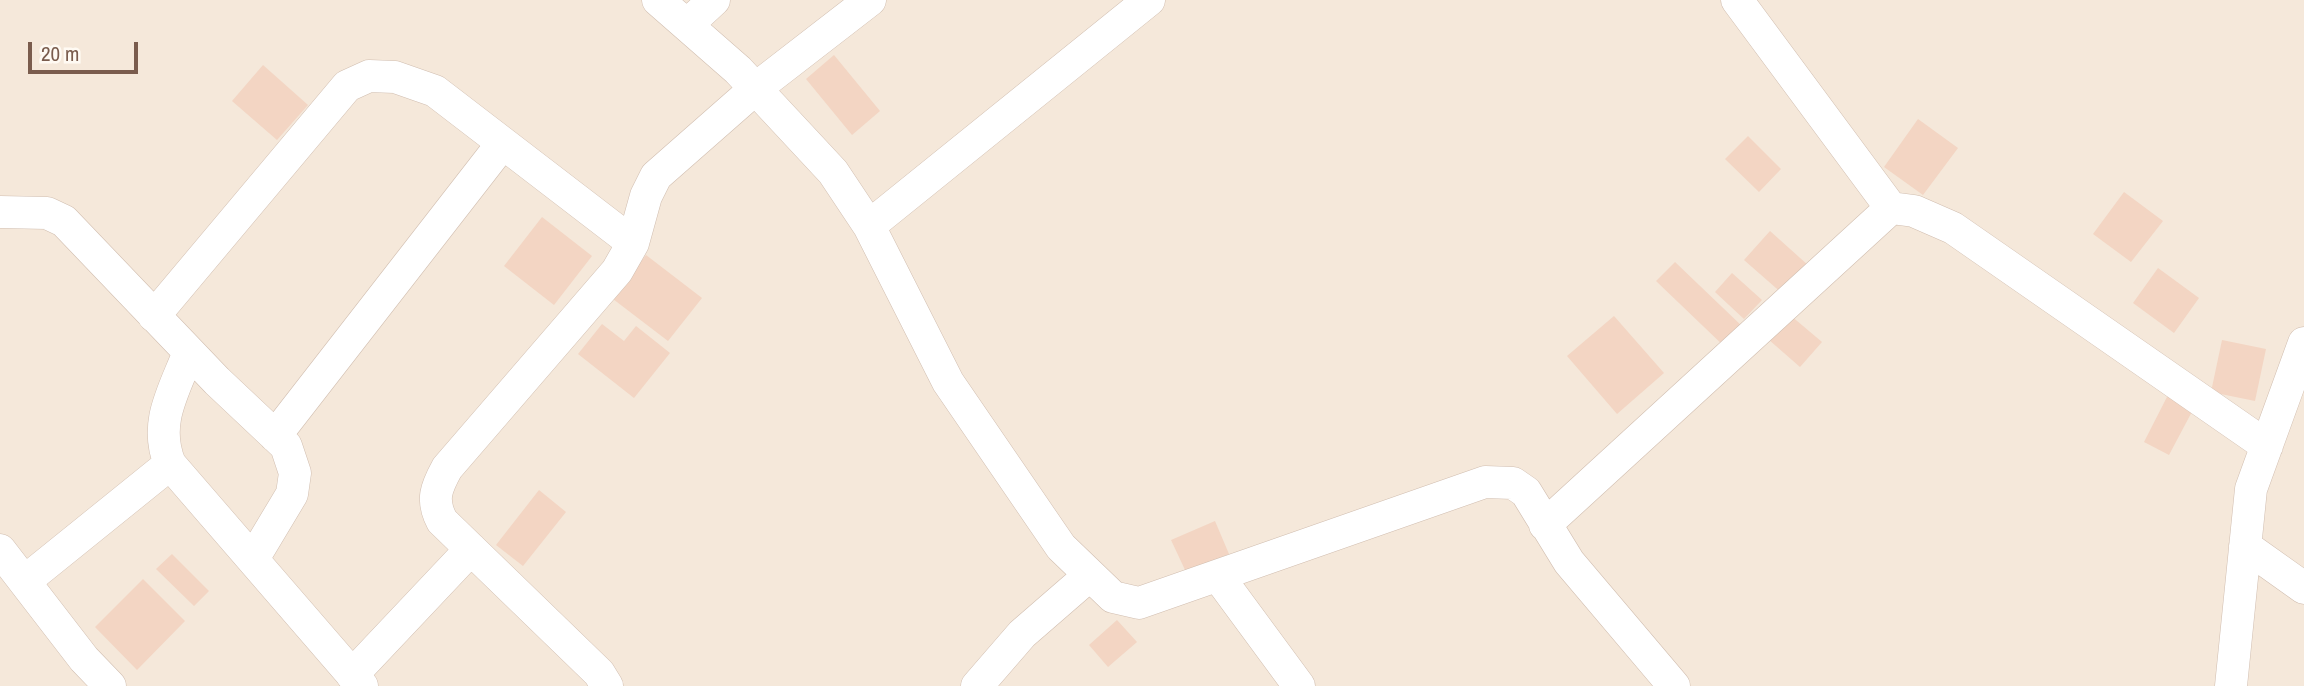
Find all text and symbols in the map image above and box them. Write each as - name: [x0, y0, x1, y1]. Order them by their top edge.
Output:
- scale bar: [32, 28, 142, 72]
- text: 20 m: [41, 39, 79, 68]

